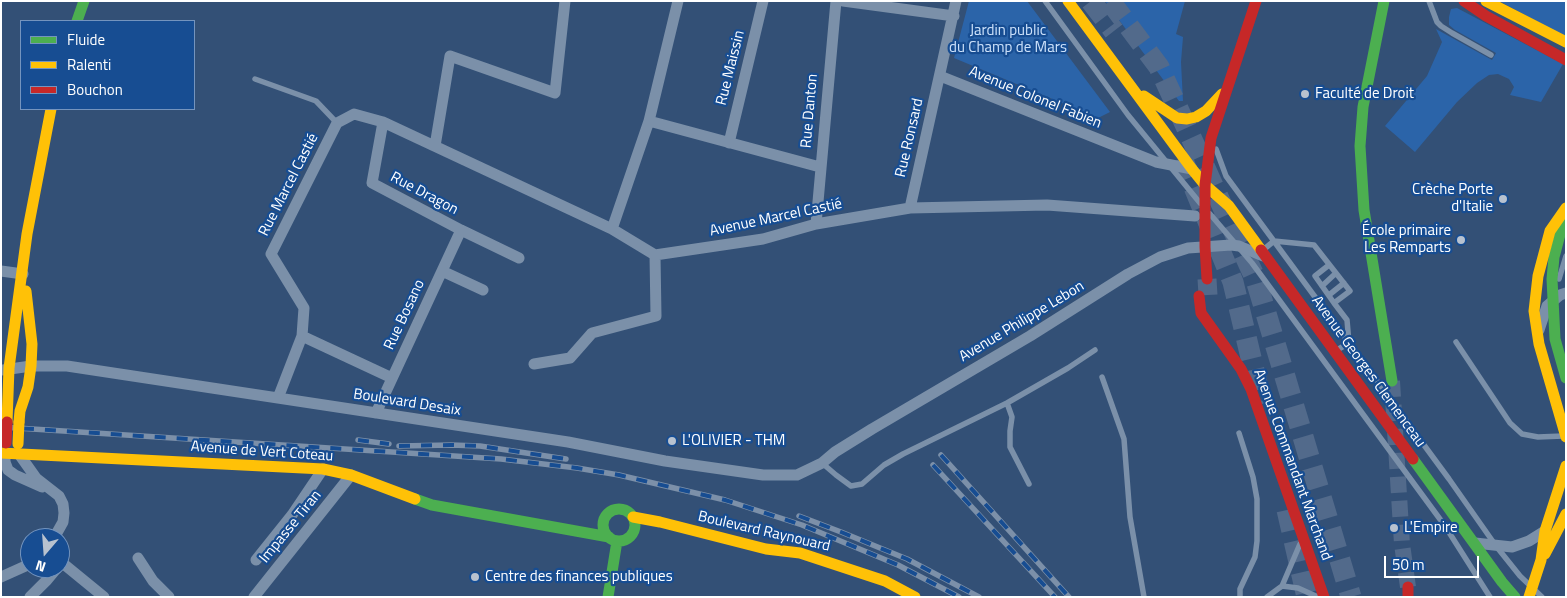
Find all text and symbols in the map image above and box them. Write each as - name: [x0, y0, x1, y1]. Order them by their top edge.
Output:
- legend: [20, 20, 195, 110]
- park label: Jardin public du Champ de Mars: [949, 22, 1067, 57]
- text: Fluide: [67, 28, 105, 51]
- street label: Rue Maissin: [713, 29, 749, 107]
- text: Ralenti: [67, 53, 111, 76]
- street label: Avenue Colonel Fabien: [966, 63, 1104, 133]
- street label: Rue Danton: [798, 73, 822, 149]
- text: Bouchon: [67, 78, 123, 101]
- place label: Faculté de Droit: [1315, 85, 1414, 103]
- marker: Faculté de Droit: [1299, 88, 1311, 100]
- street label: Rue Ronsard: [892, 97, 928, 179]
- street label: Rue Marcel Castié: [255, 131, 323, 239]
- street label: Rue Dragon: [387, 169, 461, 219]
- place label: Crèche Porte d'Italie: [1412, 181, 1493, 216]
- marker: Crèche Porte d'Italie: [1497, 193, 1509, 205]
- street label: Avenue Marcel Castié: [708, 195, 844, 241]
- place label: École primaire Les Remparts: [1362, 222, 1451, 257]
- marker: École primaire Les Remparts: [1455, 234, 1467, 246]
- street label: Rue Bosano: [381, 277, 429, 353]
- street label: Avenue Philippe Lebon: [956, 278, 1088, 366]
- street label: Avenue Georges Clemenceau: [1307, 293, 1429, 451]
- street label: Avenue Commandant Marchand: [1249, 367, 1335, 563]
- street label: Boulevard Desaix: [352, 386, 462, 420]
- place label: L'OLIVIER - THM: [682, 432, 785, 450]
- marker: L'OLIVIER - THM: [666, 435, 678, 447]
- street label: Avenue de Vert Coteau: [190, 438, 334, 466]
- street label: Impasse Tiran: [256, 487, 326, 567]
- street label: Boulevard Raynouard: [696, 508, 832, 556]
- place label: L'Empire: [1404, 519, 1458, 537]
- marker: L'Empire: [1388, 522, 1400, 534]
- north arrow: [20, 528, 70, 578]
- scale bar: [1387, 546, 1482, 578]
- text: 50 m: [1392, 553, 1425, 576]
- text: N: [33, 555, 48, 578]
- place label: Centre des finances publiques: [485, 568, 673, 586]
- marker: Centre des finances publiques: [469, 571, 481, 583]

